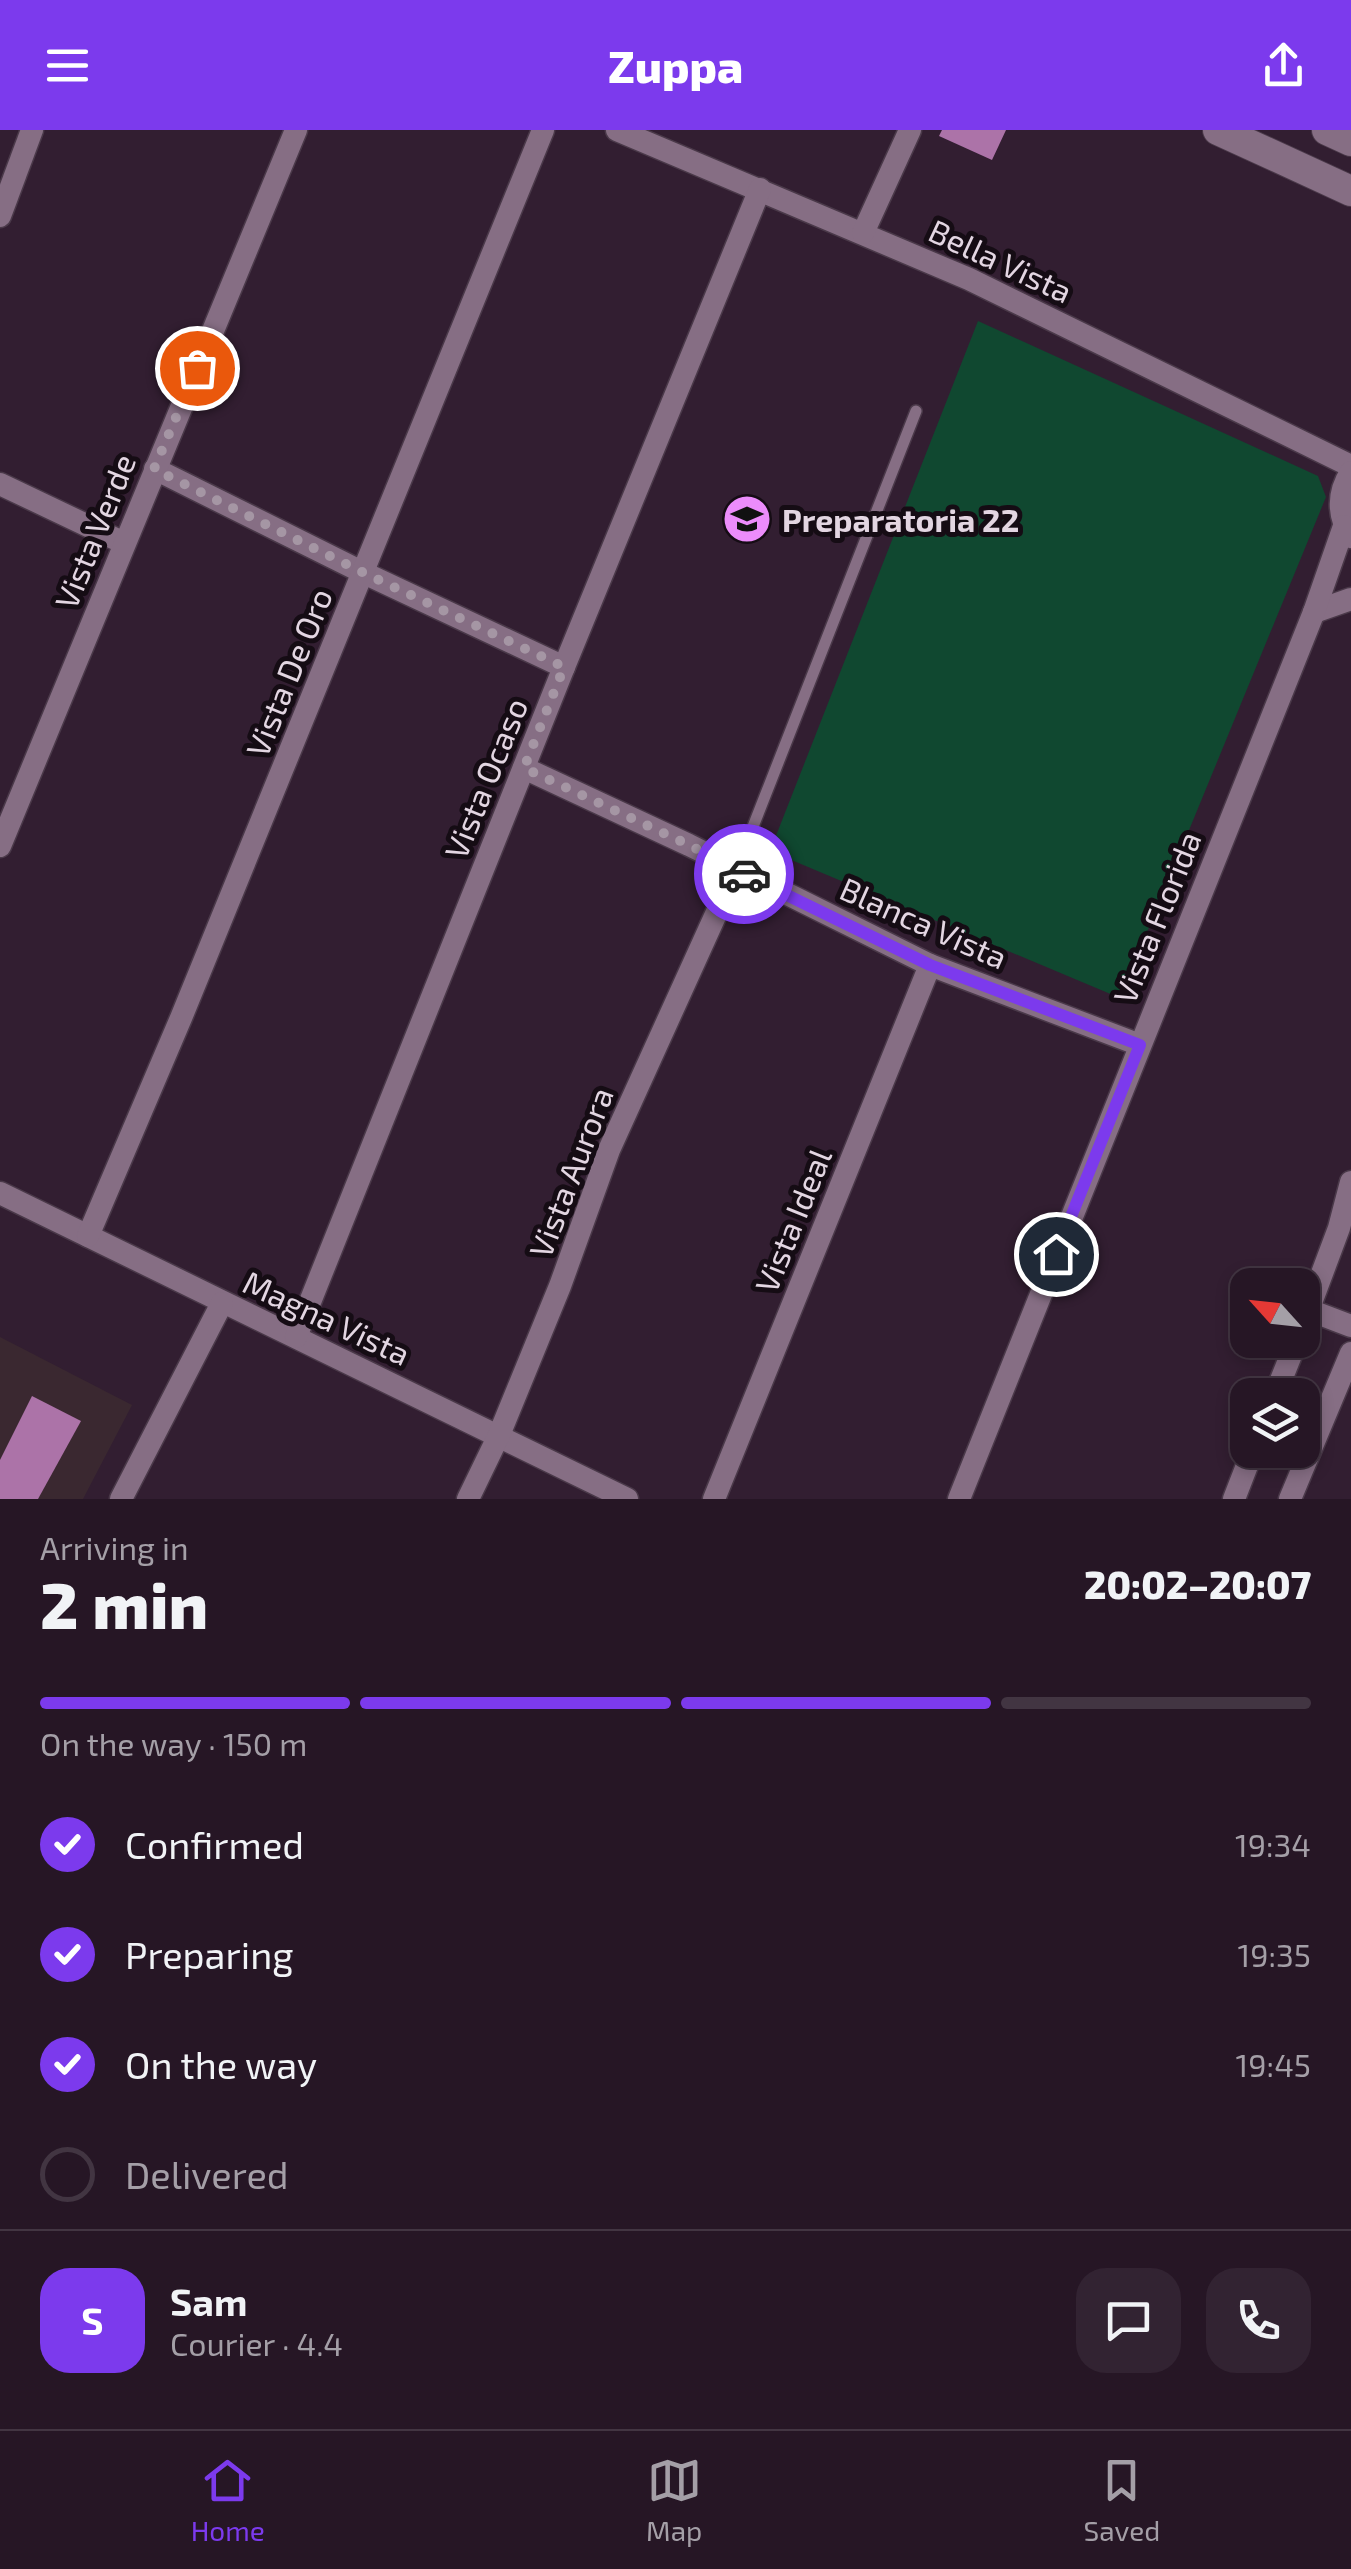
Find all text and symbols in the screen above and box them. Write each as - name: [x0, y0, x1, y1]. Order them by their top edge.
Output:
- icon: menu: [40, 38, 95, 93]
- text: Zuppa: [608, 38, 743, 92]
- icon: share: [1256, 38, 1311, 93]
- street label: Bella Vista: [923, 210, 1079, 310]
- pin: [155, 326, 240, 411]
- icon: bag: [170, 341, 225, 396]
- street label: Vista Verde: [46, 448, 142, 614]
- school or university icon: Preparatoria 22: [721, 493, 773, 545]
- place label: Preparatoria 22: [782, 500, 1019, 538]
- street label: Vista De Oro: [237, 582, 339, 762]
- street label: Vista Ocaso: [436, 692, 534, 864]
- courier: [694, 824, 794, 924]
- street label: Vista Florida: [1104, 825, 1208, 1009]
- icon: car: [717, 847, 772, 902]
- street label: Blanca Vista: [835, 868, 1013, 976]
- street label: Vista Aurora: [520, 1082, 620, 1262]
- street label: Vista Ideal: [746, 1142, 838, 1297]
- pin: [1014, 1212, 1099, 1297]
- icon: home: [1029, 1227, 1084, 1282]
- street label: Magna Vista: [238, 1262, 416, 1372]
- north arrow: [1230, 1268, 1320, 1358]
- map controls: [1230, 1268, 1320, 1468]
- button: layers: [1230, 1378, 1320, 1468]
- text: Arriving in: [40, 1528, 189, 1566]
- text: 20:02–20:07: [1084, 1561, 1311, 1607]
- text: 2 min: [40, 1564, 208, 1642]
- text: On the way · 150 m: [40, 1724, 307, 1762]
- icon: check: [40, 1817, 95, 1872]
- text: Confirmed: [125, 1821, 304, 1867]
- text: 19:34: [1235, 1825, 1311, 1863]
- icon: check: [40, 1927, 95, 1982]
- text: Preparing: [125, 1931, 293, 1977]
- text: 19:35: [1237, 1935, 1311, 1973]
- icon: check: [40, 2037, 95, 2092]
- text: On the way: [125, 2041, 317, 2087]
- text: 19:45: [1236, 2045, 1311, 2083]
- text: Delivered: [125, 2151, 289, 2197]
- button: chat: [1076, 2268, 1181, 2373]
- button: phone: [1206, 2268, 1311, 2373]
- text: Sam: [170, 2278, 247, 2324]
- text: S: [81, 2297, 104, 2343]
- text: Courier · 4.4: [170, 2324, 343, 2362]
- tab: Home: [191, 2453, 265, 2547]
- tab: Map: [646, 2453, 702, 2547]
- tab: Saved: [1084, 2453, 1160, 2547]

